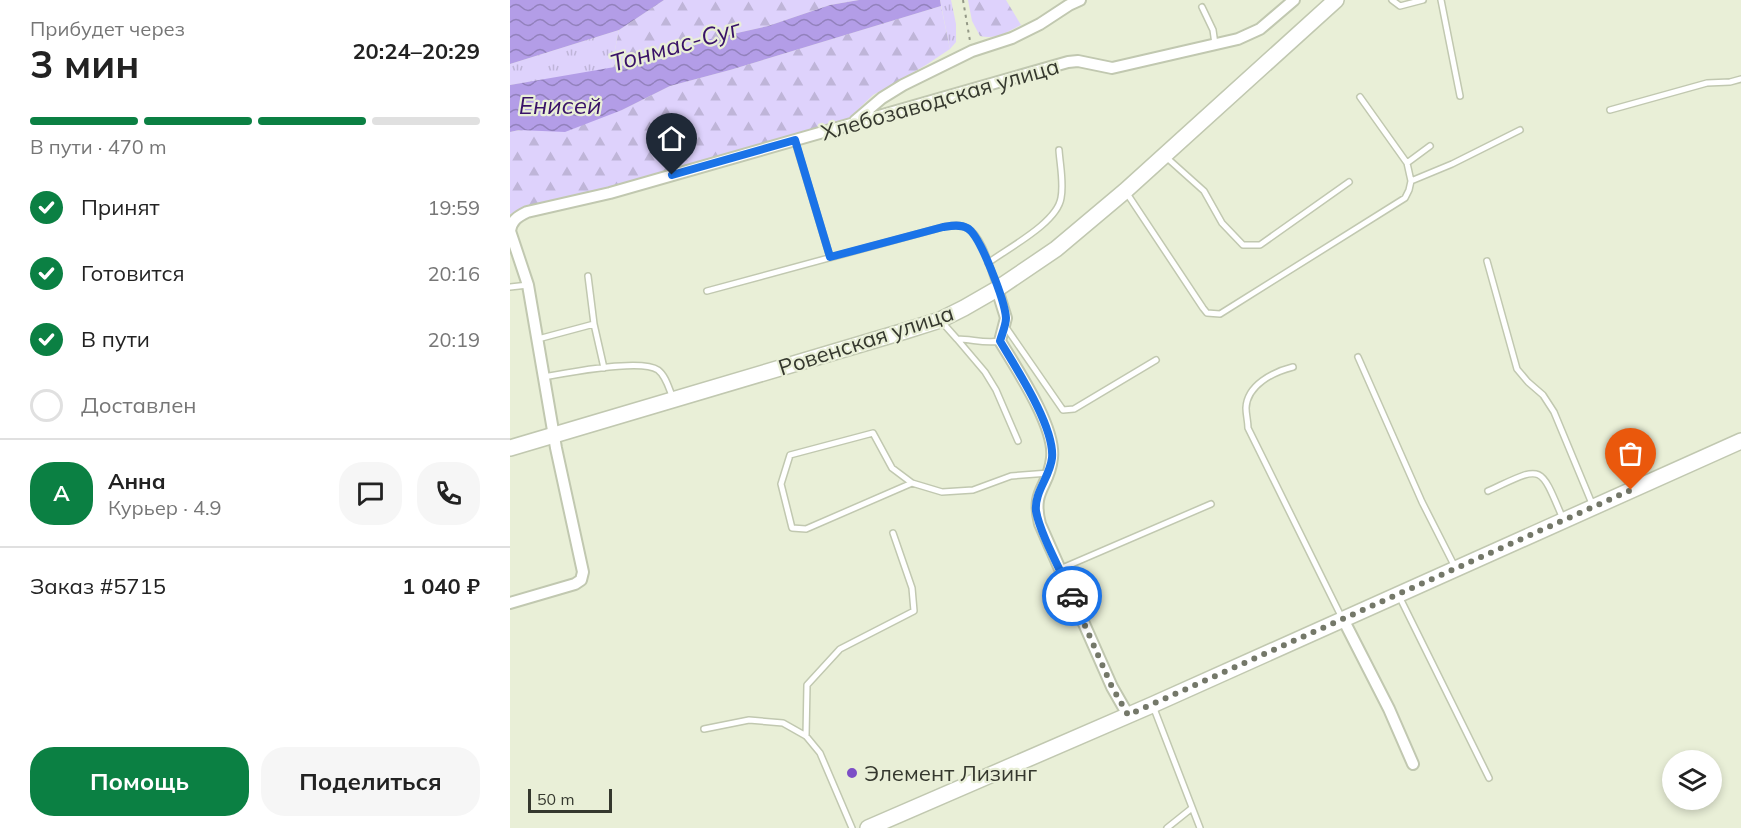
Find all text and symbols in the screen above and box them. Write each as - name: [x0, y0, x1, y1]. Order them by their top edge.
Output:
- water label: Тонмас-Суг: [607, 12, 745, 78]
- text: Прибудет через: [30, 16, 185, 41]
- text: 20:24–20:29: [352, 37, 480, 65]
- text: 3 мин: [30, 39, 139, 88]
- street label: Хлебозаводская улица: [818, 52, 1062, 146]
- water label: Енисей: [519, 90, 601, 120]
- pin: [646, 113, 697, 175]
- icon: home: [655, 122, 688, 155]
- text: В пути · 470 m: [30, 134, 166, 159]
- icon: check: [30, 191, 63, 224]
- text: Принят: [81, 193, 160, 221]
- text: 19:59: [427, 195, 480, 220]
- icon: check: [30, 257, 63, 290]
- text: Готовится: [81, 259, 185, 287]
- text: 20:16: [427, 261, 480, 286]
- street label: Ровенская улица: [775, 298, 957, 382]
- icon: check: [30, 323, 63, 356]
- text: В пути: [81, 325, 150, 353]
- text: 20:19: [427, 327, 480, 352]
- text: Доставлен: [81, 391, 197, 419]
- pin: [1605, 428, 1656, 490]
- icon: bag: [1614, 437, 1647, 470]
- button: chat: [339, 462, 402, 525]
- button: phone: [417, 462, 480, 525]
- text: Анна: [108, 467, 166, 495]
- text: А: [53, 479, 70, 507]
- text: Курьер · 4.9: [108, 495, 222, 520]
- courier: [1042, 566, 1102, 626]
- text: Заказ #5715: [30, 572, 166, 600]
- text: 1 040 ₽: [402, 572, 480, 600]
- icon: car: [1056, 580, 1089, 613]
- button: Помощь: [30, 747, 249, 816]
- button: Поделиться: [261, 747, 480, 816]
- map controls: [1662, 750, 1722, 810]
- button: layers: [1662, 750, 1722, 810]
- place label: Элемент Лизинг: [864, 759, 1037, 787]
- marker: Элемент Лизинг: [845, 766, 859, 780]
- scale bar: [528, 786, 612, 814]
- text: 50 m: [537, 789, 574, 809]

